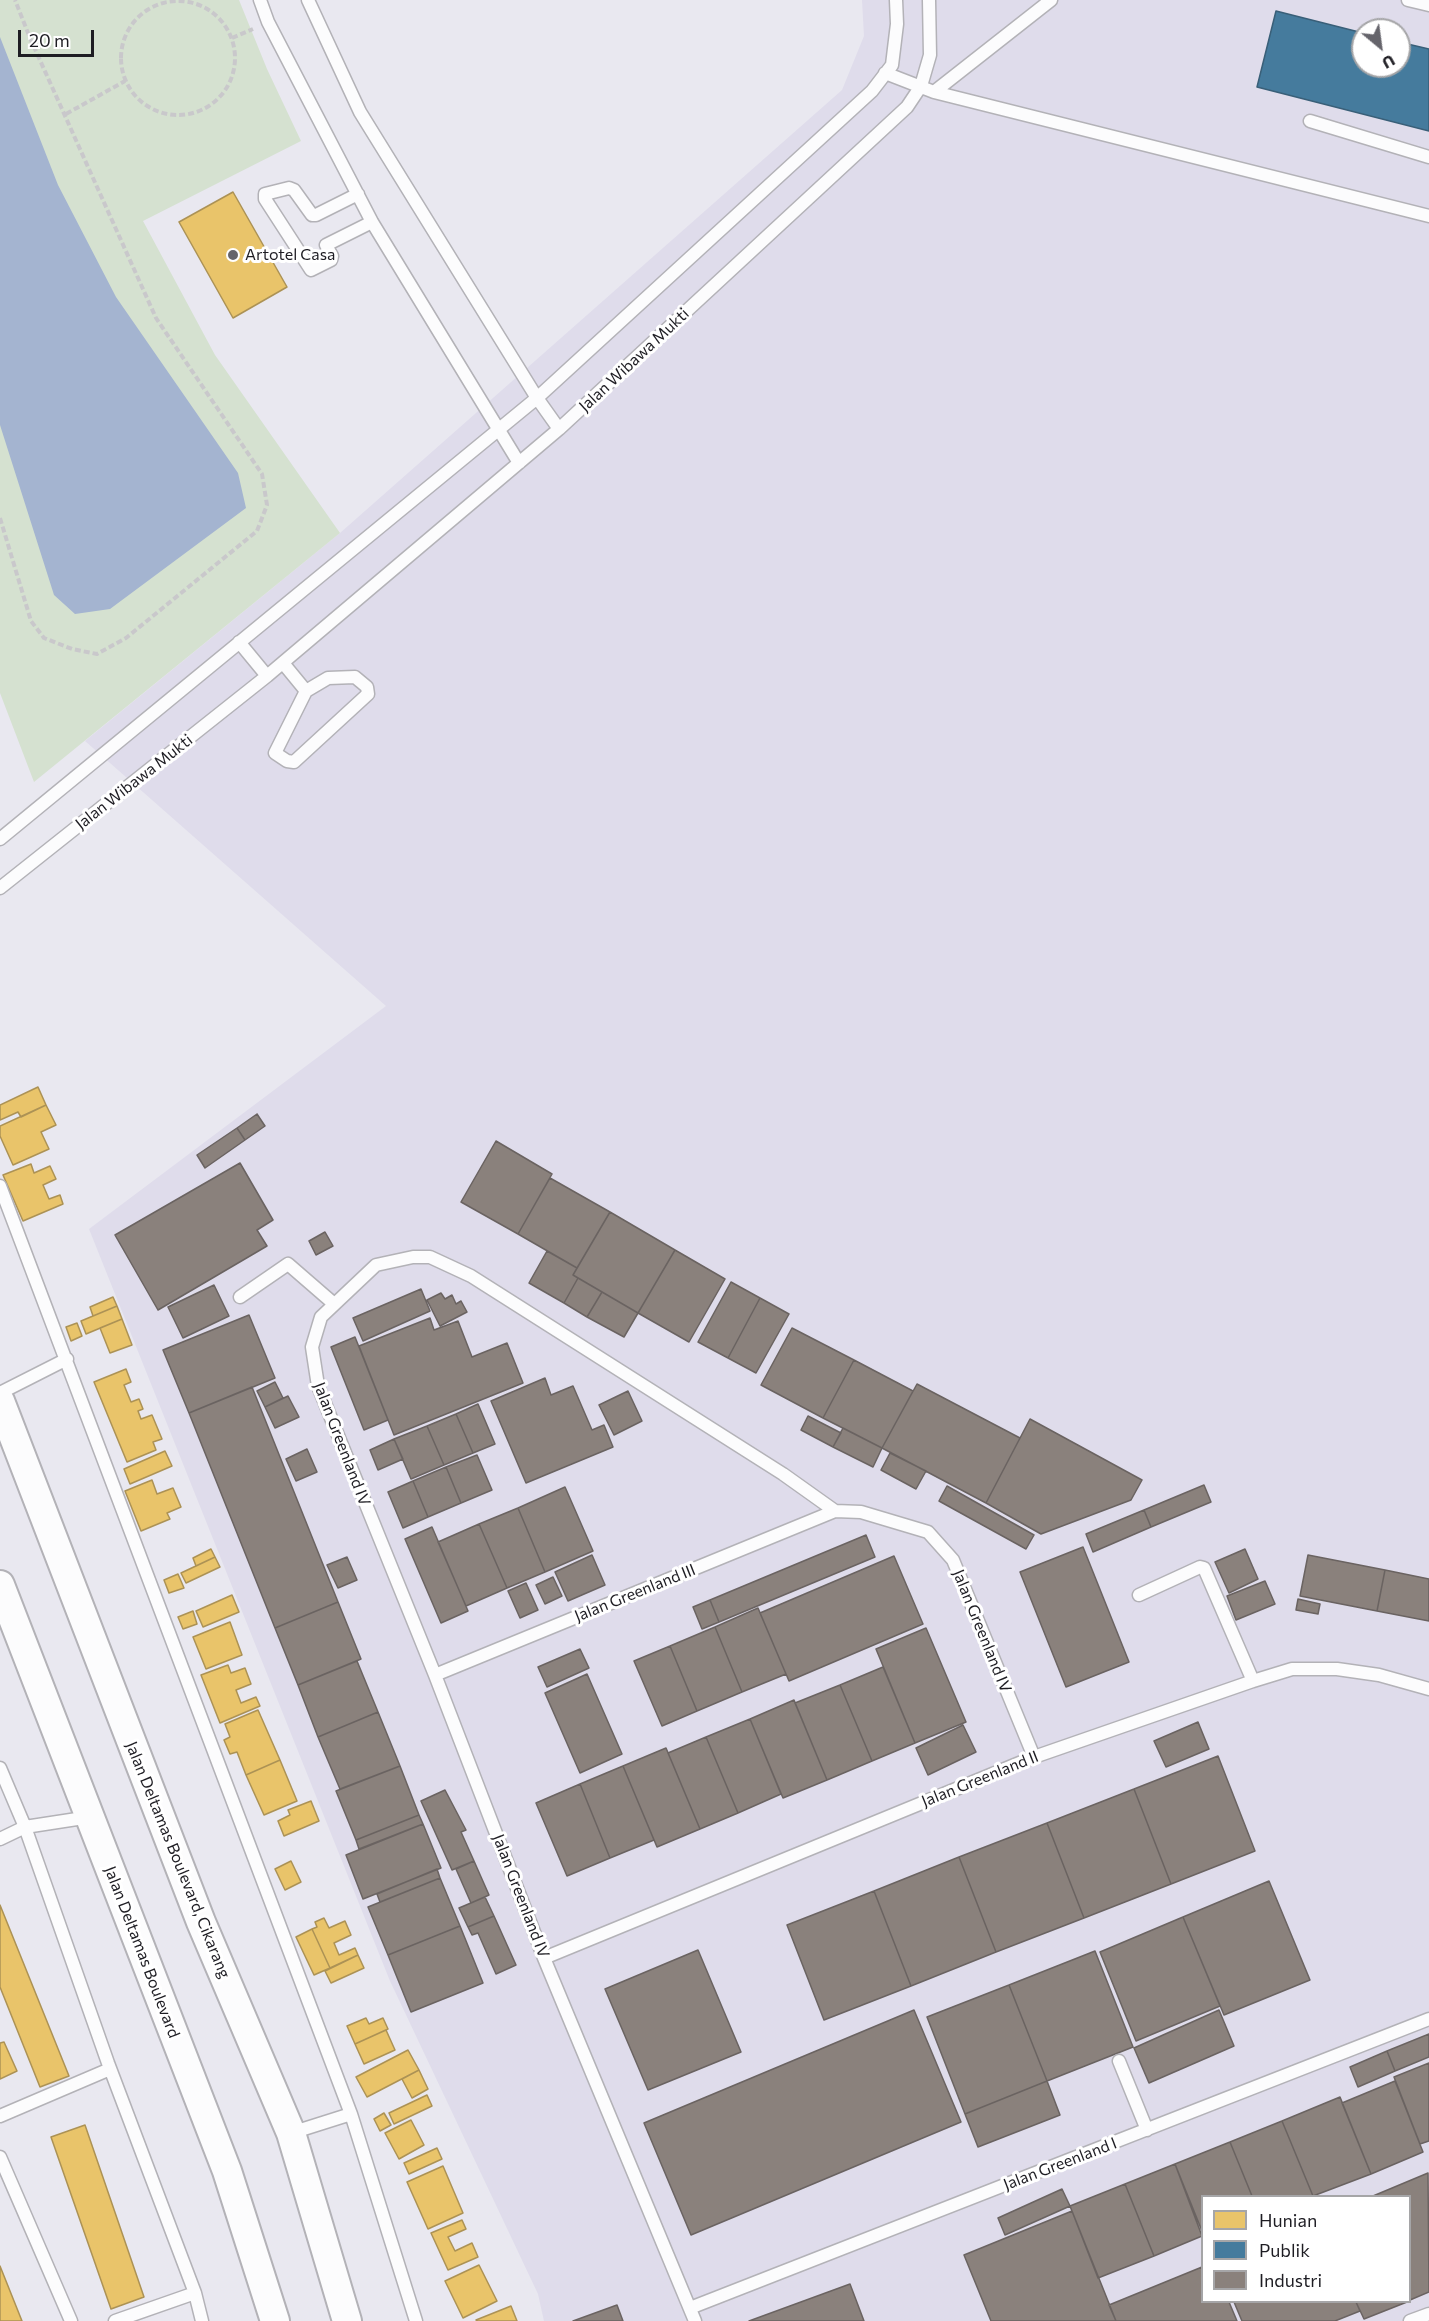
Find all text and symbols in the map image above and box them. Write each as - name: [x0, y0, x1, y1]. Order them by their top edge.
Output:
- scale bar: [21, 18, 98, 56]
- north arrow: [1351, 18, 1411, 78]
- text: 20 m: [29, 29, 70, 51]
- text: U: [1379, 51, 1399, 74]
- place label: Artotel Casa: [245, 245, 335, 265]
- marker: Artotel Casa: [226, 248, 240, 262]
- street label: Jalan Wibawa Mukti: [575, 304, 693, 416]
- street label: Jalan Wibawa Mukti: [72, 730, 196, 834]
- street label: Jalan Greenland IV: [310, 1379, 374, 1509]
- street label: Jalan Greenland III: [572, 1560, 698, 1626]
- street label: Jalan Greenland IV: [949, 1567, 1015, 1695]
- street label: Jalan Deltamas Boulevard, Cikarang: [122, 1739, 234, 1981]
- street label: Jalan Greenland II: [919, 1747, 1041, 1811]
- street label: Jalan Greenland IV: [489, 1831, 553, 1961]
- street label: Jalan Deltamas Boulevard: [100, 1863, 184, 2041]
- street label: Jalan Greenland I: [1001, 2134, 1119, 2194]
- legend: [1201, 2195, 1411, 2303]
- text: Hunian: [1259, 2209, 1317, 2231]
- text: Publik: [1259, 2239, 1310, 2261]
- text: Industri: [1259, 2269, 1322, 2291]

